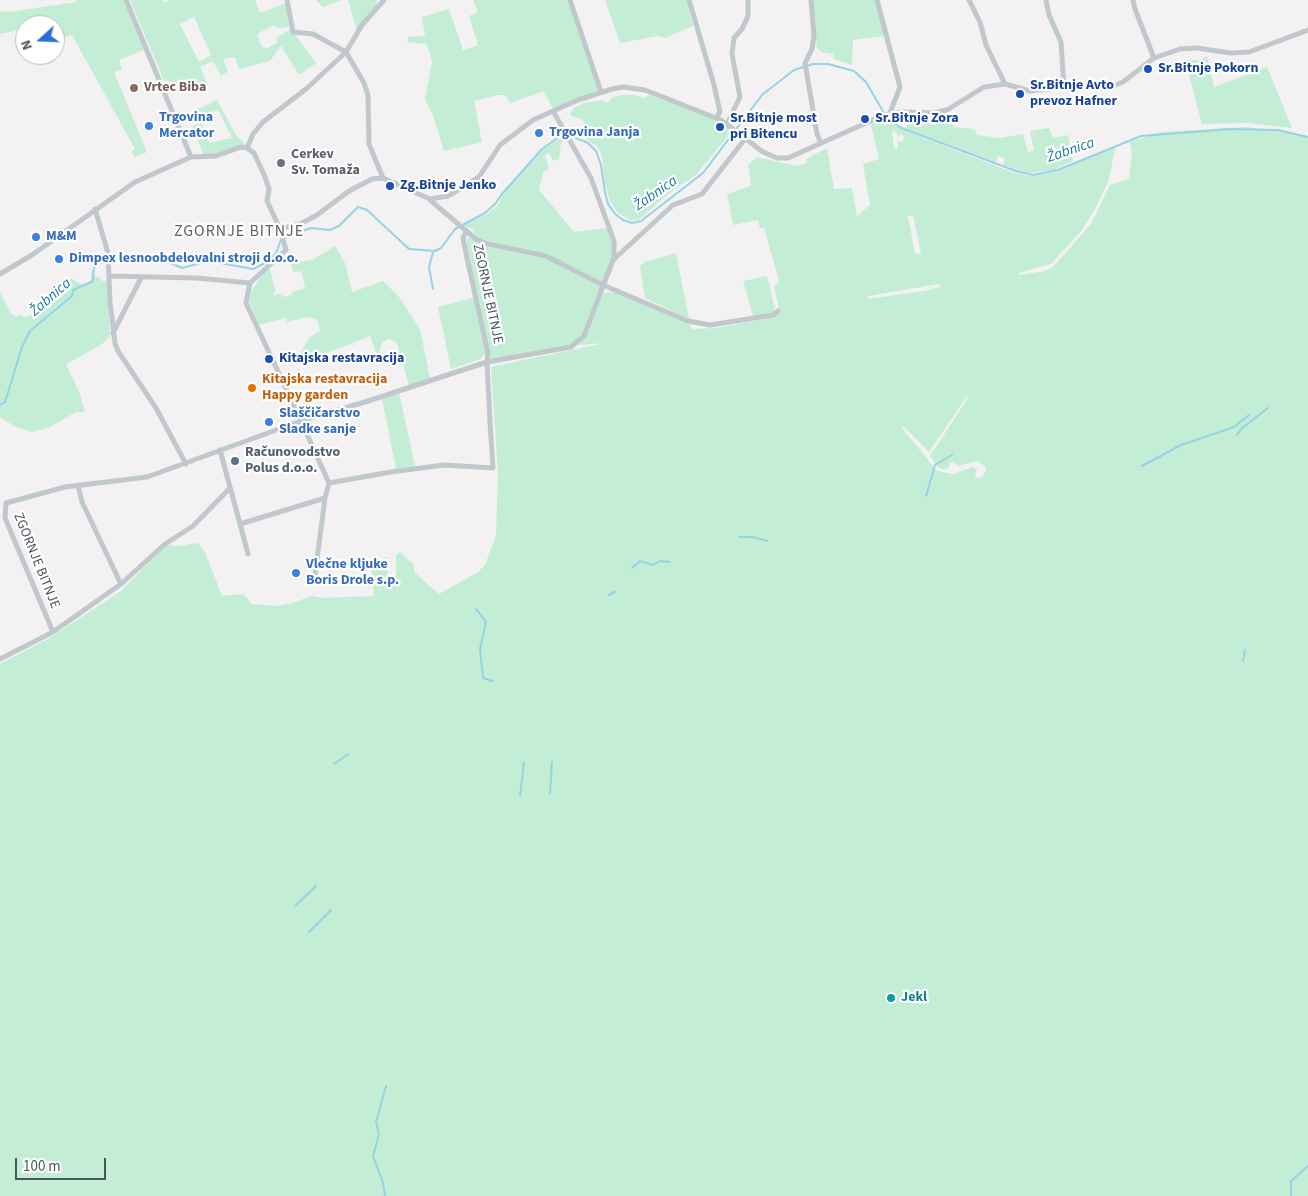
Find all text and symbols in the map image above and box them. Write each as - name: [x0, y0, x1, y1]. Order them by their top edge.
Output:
- north arrow: [15, 15, 65, 65]
- text: N: [16, 37, 38, 53]
- place label: Sr.Bitnje Pokorn: [1158, 61, 1258, 77]
- marker: Sr.Bitnje Pokorn: [1142, 63, 1154, 75]
- place label: Sr.Bitnje Avto prevoz Hafner: [1030, 78, 1117, 110]
- place label: Vrtec Biba: [144, 80, 206, 96]
- marker: Vrtec Biba: [128, 82, 140, 94]
- marker: Sr.Bitnje Avto prevoz Hafner: [1014, 88, 1026, 100]
- place label: Trgovina Mercator: [159, 110, 214, 142]
- place label: Sr.Bitnje most pri Bitencu: [730, 111, 817, 144]
- place label: Sr.Bitnje Zora: [875, 111, 959, 127]
- marker: Sr.Bitnje Zora: [859, 113, 871, 125]
- marker: Trgovina Mercator: [143, 120, 155, 132]
- marker: Sr.Bitnje most pri Bitencu: [714, 121, 726, 133]
- place label: Trgovina Janja: [549, 125, 640, 141]
- marker: Trgovina Janja: [533, 127, 545, 139]
- water label: Žabnica: [1045, 134, 1097, 168]
- place label: Cerkev Sv. Tomaža: [291, 147, 360, 180]
- marker: Cerkev Sv. Tomaža: [275, 157, 287, 169]
- water label: Žabnica: [631, 173, 681, 215]
- place label: Zg.Bitnje Jenko: [400, 178, 496, 194]
- marker: Zg.Bitnje Jenko: [384, 180, 396, 192]
- district label: ZGORNJE BITNJE: [172, 222, 306, 242]
- place label: M&M: [46, 229, 77, 245]
- marker: M&M: [30, 231, 42, 243]
- street label: ZGORNJE BITNJE: [468, 243, 506, 345]
- place label: Dimpex lesnoobdelovalni stroji d.o.o.: [69, 251, 298, 267]
- marker: Dimpex lesnoobdelovalni stroji d.o.o.: [53, 253, 65, 265]
- water label: Žabnica: [27, 275, 75, 321]
- place label: Kitajska restavracija: [279, 351, 404, 367]
- marker: Kitajska restavracija: [263, 353, 275, 365]
- place label: Kitajska restavracija Happy garden: [262, 372, 387, 404]
- marker: Kitajska restavracija Happy garden: [246, 382, 258, 394]
- place label: Slaščičarstvo Sladke sanje: [279, 406, 360, 438]
- marker: Slaščičarstvo Sladke sanje: [263, 416, 275, 428]
- place label: Računovodstvo Polus d.o.o.: [245, 445, 340, 478]
- marker: Računovodstvo Polus d.o.o.: [229, 455, 241, 467]
- street label: ZGORNJE BITNJE: [9, 511, 63, 611]
- place label: Vlečne kljuke Boris Drole s.p.: [306, 557, 399, 590]
- marker: Vlečne kljuke Boris Drole s.p.: [290, 567, 302, 579]
- place label: Jekl: [901, 990, 927, 1006]
- marker: Jekl: [885, 992, 897, 1004]
- scale bar: [18, 1148, 109, 1180]
- text: 100 m: [23, 1156, 61, 1177]

